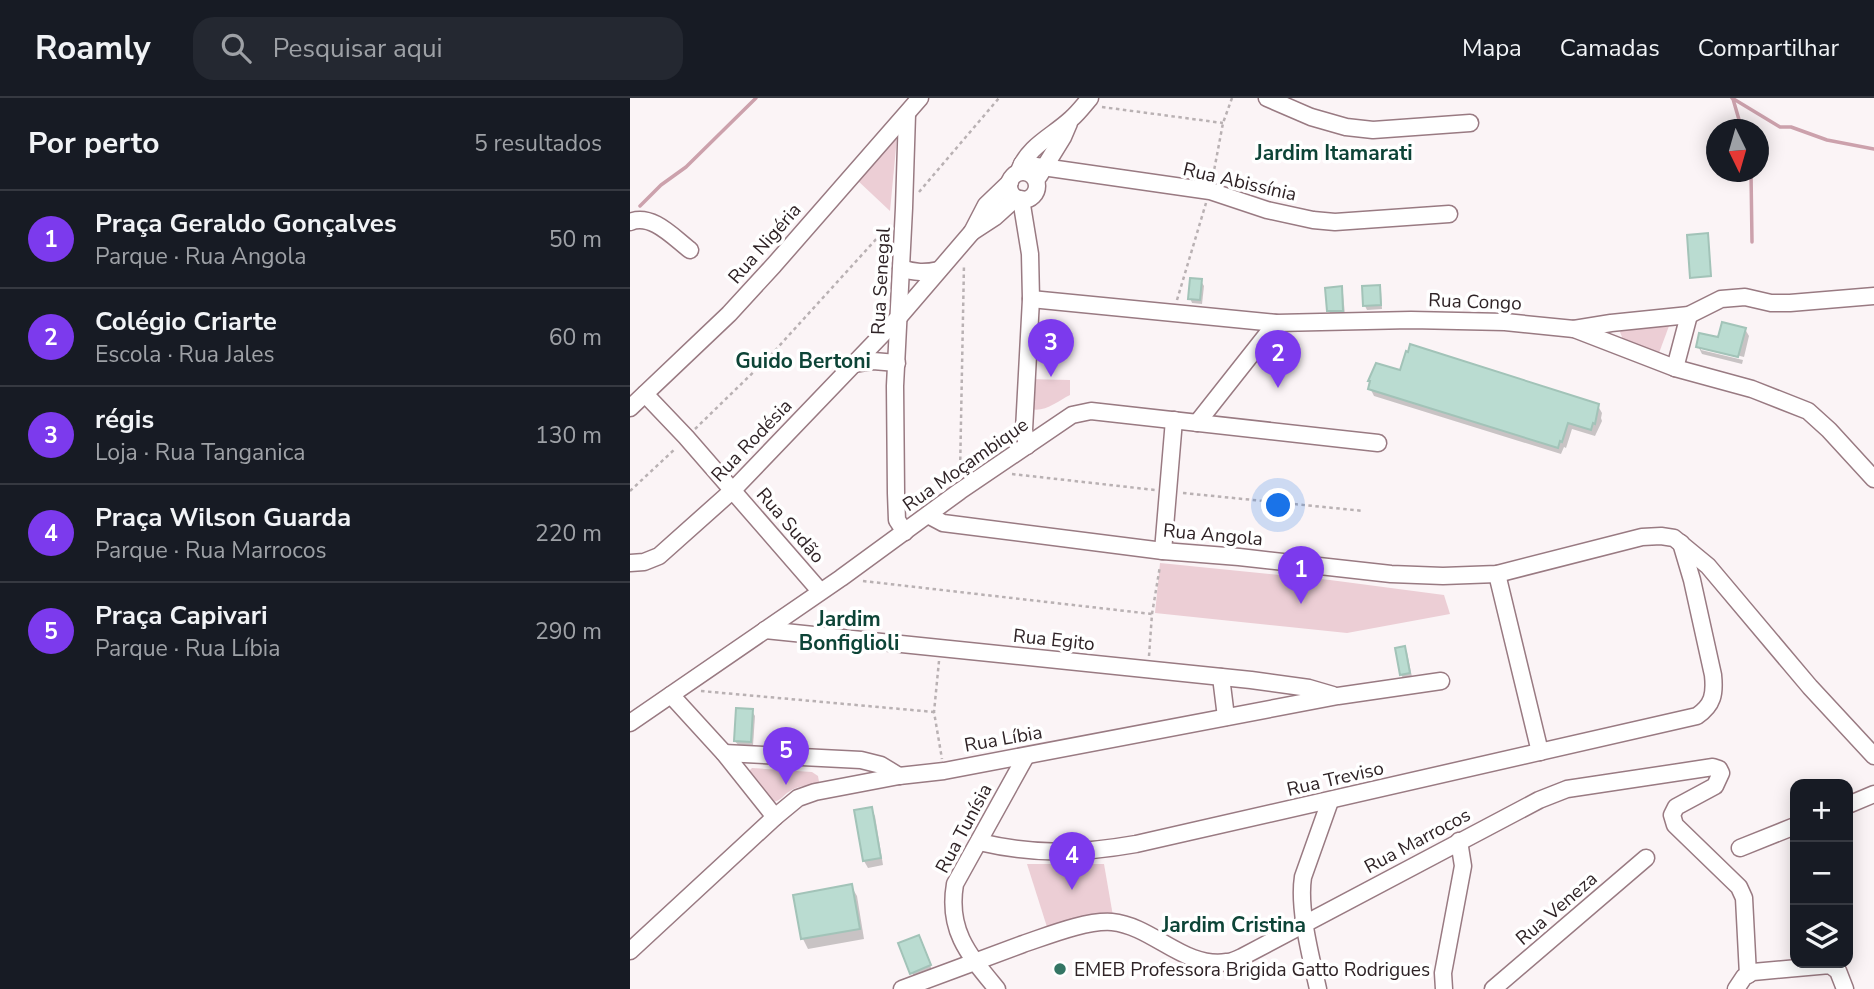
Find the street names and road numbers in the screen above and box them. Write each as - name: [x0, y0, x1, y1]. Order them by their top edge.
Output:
- street label: Rua Abissínia: [1181, 156, 1299, 208]
- street label: Rua Nigéria: [722, 198, 807, 290]
- street label: Rua Senegal: [865, 226, 897, 336]
- street label: Rua Congo: [1428, 287, 1522, 317]
- street label: Rua Rodésia: [705, 393, 798, 488]
- street label: Rua Moçambique: [898, 412, 1033, 518]
- street label: Rua Sudão: [750, 482, 830, 569]
- street label: Rua Angola: [1162, 518, 1264, 552]
- street label: Rua Egito: [1012, 623, 1096, 657]
- street label: Rua Líbia: [962, 719, 1044, 759]
- street label: Rua Treviso: [1284, 755, 1386, 803]
- street label: Rua Tunísia: [929, 779, 998, 878]
- street label: Rua Marrocos: [1360, 802, 1475, 880]
- street label: Rua Veneza: [1510, 866, 1603, 951]

